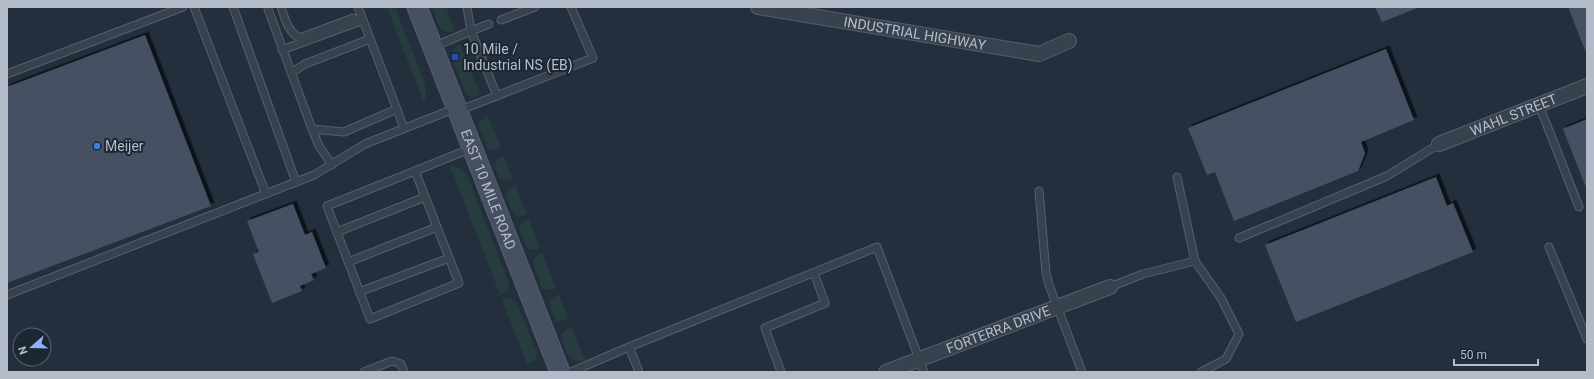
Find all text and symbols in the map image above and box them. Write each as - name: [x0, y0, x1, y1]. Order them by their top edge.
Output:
- street label: INDUSTRIAL HIGHWAY: [843, 13, 988, 53]
- place label: 10 Mile / Industrial NS (EB): [463, 41, 573, 74]
- marker: 10 Mile / Industrial NS (EB): [450, 52, 460, 62]
- street label: WAHL STREET: [1468, 90, 1560, 139]
- street label: EAST 10 MILE ROAD: [458, 127, 519, 252]
- place label: Meijer: [105, 138, 144, 154]
- marker: Meijer: [92, 141, 102, 151]
- street label: FORTERRA DRIVE: [944, 302, 1053, 356]
- north arrow: [12, 327, 52, 367]
- scale bar: [1454, 341, 1538, 367]
- text: N: [16, 344, 31, 356]
- text: 50 m: [1460, 348, 1487, 362]

